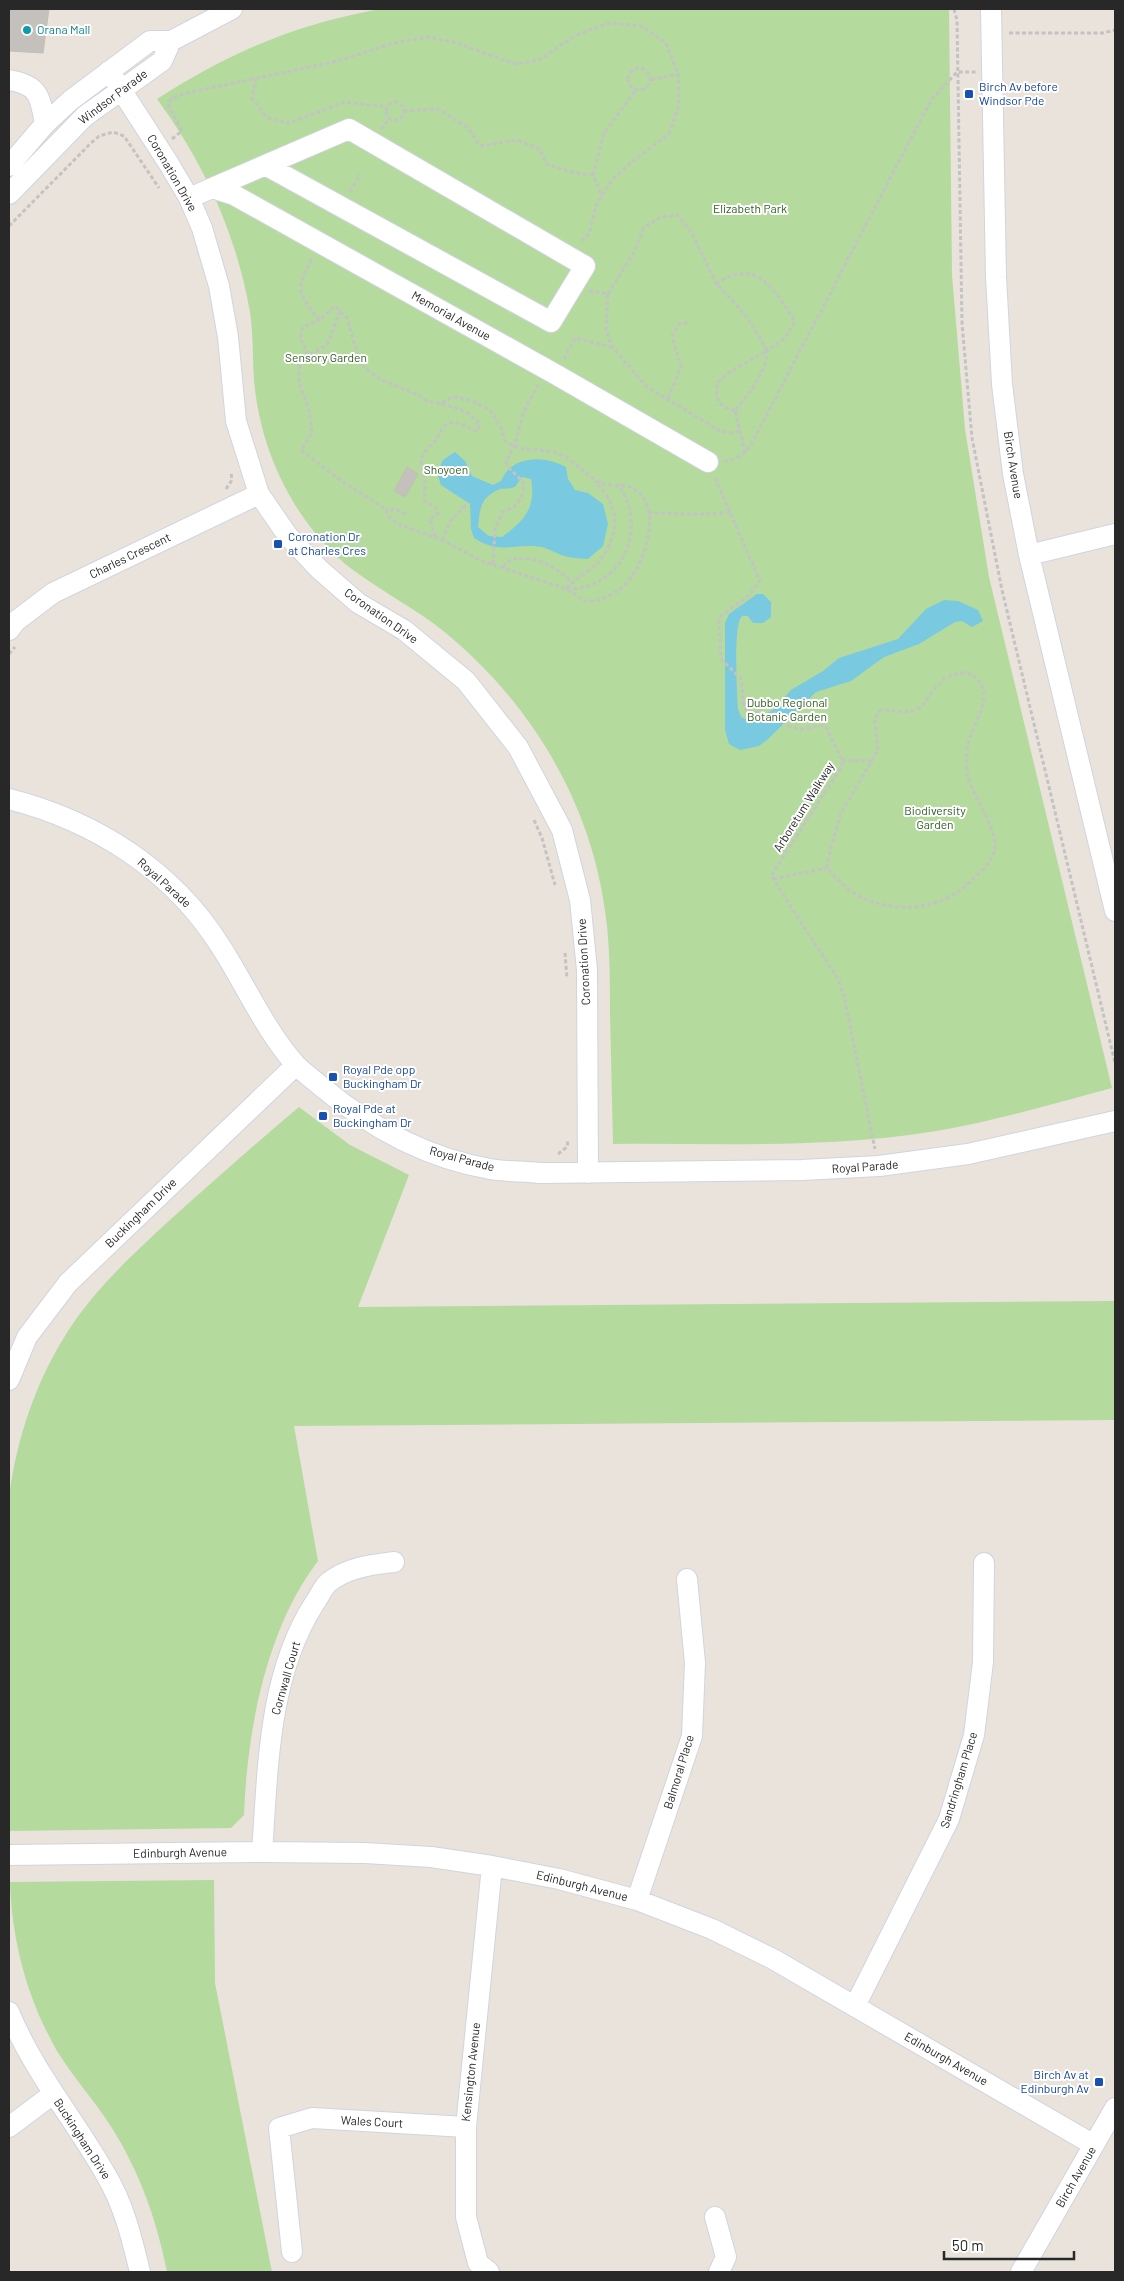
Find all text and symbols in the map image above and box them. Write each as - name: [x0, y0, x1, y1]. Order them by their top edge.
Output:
- place label: Orana Mall: [37, 22, 90, 36]
- marker: Orana Mall: [21, 24, 33, 36]
- street label: Windsor Parade: [75, 66, 149, 127]
- place label: Birch Av before Windsor Pde: [979, 79, 1058, 107]
- marker: Birch Av before Windsor Pde: [963, 88, 975, 100]
- street label: Coronation Drive: [145, 131, 201, 214]
- park label: Elizabeth Park: [713, 201, 787, 215]
- street label: Memorial Avenue: [410, 288, 493, 343]
- park label: Sensory Garden: [285, 350, 367, 364]
- street label: Birch Avenue: [1002, 430, 1026, 500]
- park label: Shoyoen: [424, 462, 468, 476]
- street label: Charles Crescent: [87, 529, 172, 581]
- place label: Coronation Dr at Charles Cres: [288, 529, 366, 557]
- marker: Coronation Dr at Charles Cres: [272, 538, 284, 550]
- street label: Coronation Drive: [342, 585, 421, 646]
- park label: Dubbo Regional Botanic Garden: [747, 695, 827, 723]
- street label: Arboretum Walkway: [770, 759, 837, 854]
- park label: Biodiversity Garden: [904, 803, 966, 831]
- street label: Royal Parade: [135, 855, 194, 910]
- street label: Coronation Drive: [574, 918, 592, 1006]
- place label: Royal Pde opp Buckingham Dr: [343, 1062, 422, 1090]
- marker: Royal Pde opp Buckingham Dr: [327, 1071, 339, 1083]
- place label: Royal Pde at Buckingham Dr: [333, 1101, 412, 1129]
- marker: Royal Pde at Buckingham Dr: [317, 1110, 329, 1122]
- street label: Royal Parade: [428, 1143, 496, 1173]
- street label: Royal Parade: [831, 1157, 899, 1175]
- street label: Buckingham Drive: [102, 1175, 179, 1250]
- street label: Cornwall Court: [268, 1639, 302, 1716]
- street label: Sandringham Place: [937, 1730, 979, 1830]
- street label: Balmoral Place: [660, 1733, 696, 1811]
- street label: Edinburgh Avenue: [133, 1844, 227, 1860]
- street label: Edinburgh Avenue: [535, 1867, 630, 1903]
- street label: Kensington Avenue: [458, 2022, 482, 2122]
- street label: Edinburgh Avenue: [902, 2029, 991, 2088]
- place label: Birch Av at Edinburgh Av: [1021, 2067, 1089, 2095]
- marker: Birch Av at Edinburgh Av: [1093, 2076, 1105, 2088]
- street label: Buckingham Drive: [51, 2095, 114, 2182]
- street label: Wales Court: [340, 2112, 404, 2130]
- street label: Birch Avenue: [1052, 2143, 1098, 2210]
- scale bar: [944, 2228, 1074, 2260]
- text: 50 m: [952, 2236, 984, 2254]

